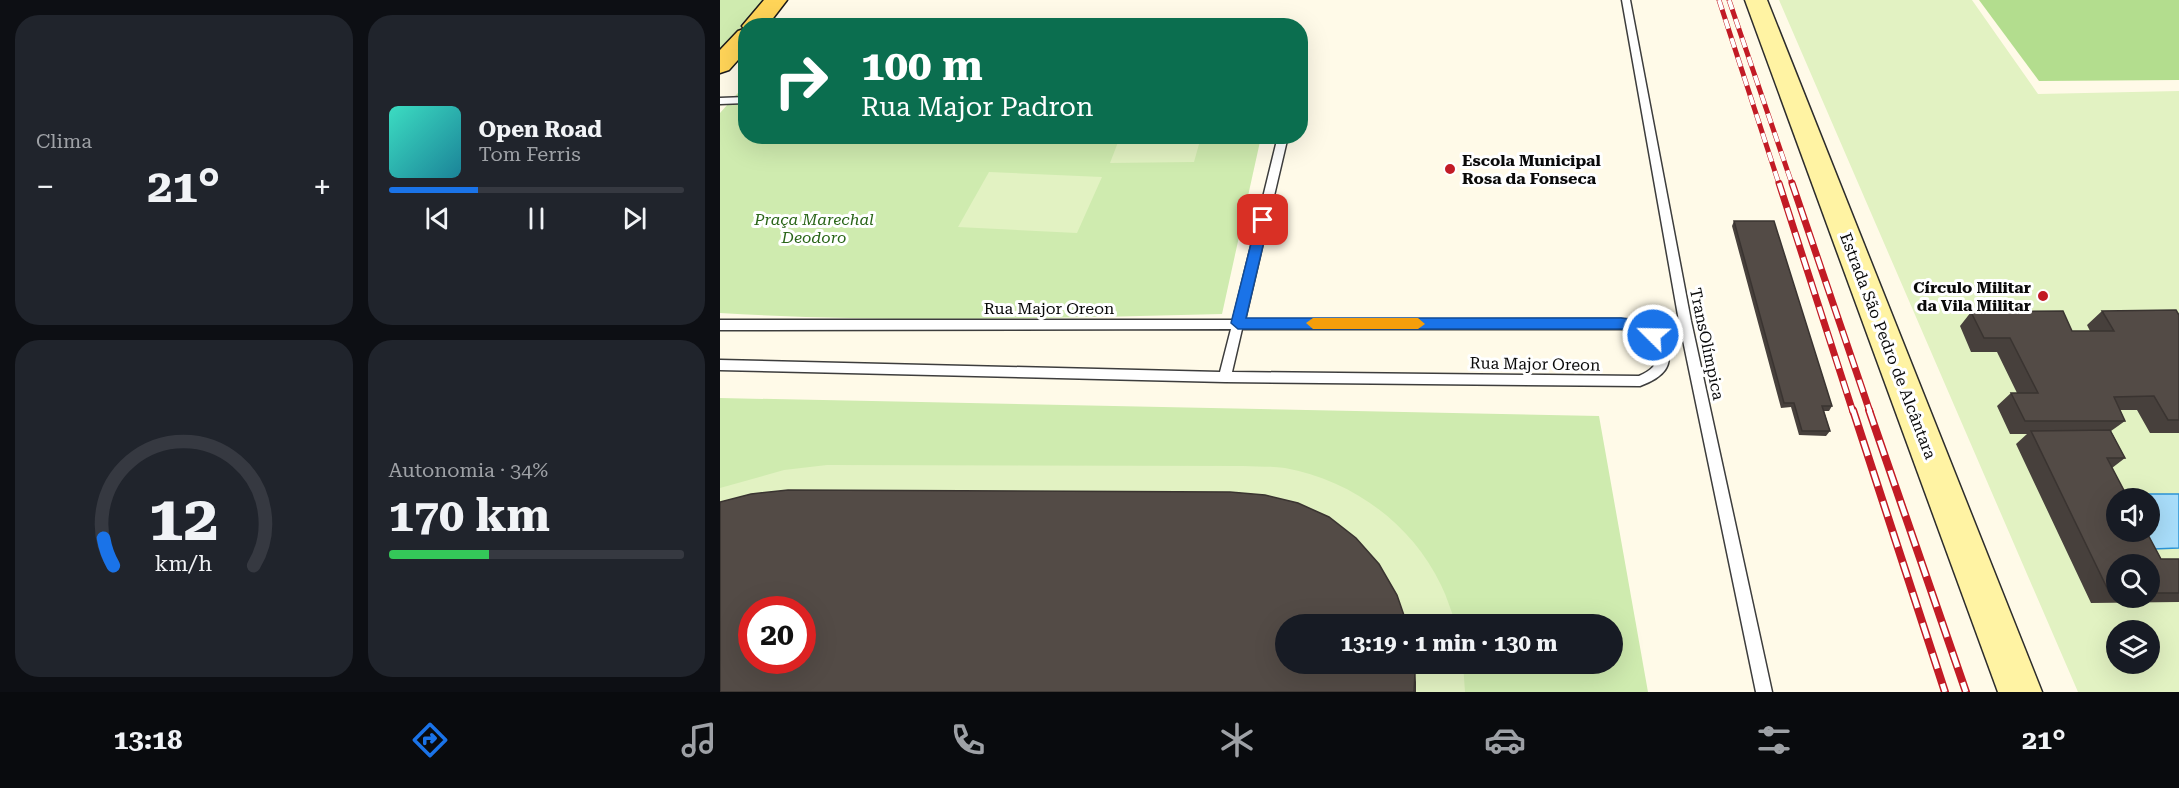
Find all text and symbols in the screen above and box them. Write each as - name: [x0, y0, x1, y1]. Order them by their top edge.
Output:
- text: 100 m: [861, 41, 983, 90]
- icon: right: [762, 42, 840, 120]
- text: Rua Major Padron: [861, 91, 1093, 123]
- text: Open Road: [479, 117, 602, 142]
- text: Clima: [36, 129, 92, 153]
- text: Tom Ferris: [479, 142, 581, 166]
- place label: Escola Municipal Rosa da Fonseca: [1462, 151, 1601, 188]
- text: 21°: [147, 160, 220, 213]
- marker: Escola Municipal Rosa da Fonseca: [1443, 162, 1457, 176]
- text: −: [36, 167, 54, 206]
- text: +: [313, 167, 332, 206]
- pin: [1237, 194, 1288, 245]
- icon: previous: [421, 202, 454, 235]
- icon: pause: [520, 202, 553, 235]
- icon: next: [618, 202, 651, 235]
- icon: arrive: [1246, 203, 1279, 236]
- park label: Praça Marechal Deodoro: [753, 210, 874, 247]
- street label: Estrada São Pedro de Alcântara: [1836, 230, 1940, 462]
- place label: Círculo Militar da Vila Militar: [1913, 278, 2031, 315]
- street label: TransOlímpica: [1686, 286, 1728, 402]
- marker: Círculo Militar da Vila Militar: [2036, 289, 2050, 303]
- street label: Rua Major Oreon: [984, 299, 1114, 318]
- position arrow: [1621, 303, 1685, 367]
- street label: Rua Major Oreon: [1470, 353, 1600, 375]
- text: Autonomia · 34%: [389, 458, 548, 482]
- text: 12: [149, 482, 219, 555]
- map controls: [2106, 488, 2160, 674]
- button: sound: [2106, 488, 2160, 542]
- text: 170 km: [389, 489, 550, 542]
- text: km/h: [155, 551, 213, 576]
- button: search: [2106, 554, 2160, 608]
- speed limit sign: 20: [738, 596, 816, 674]
- button: layers: [2106, 620, 2160, 674]
- text: 13:19 · 1 min · 130 m: [1340, 631, 1558, 656]
- icon: directions: [409, 719, 451, 761]
- icon: music: [678, 719, 720, 761]
- icon: phone: [947, 719, 989, 761]
- icon: climate: [1216, 719, 1258, 761]
- icon: car: [1484, 719, 1526, 761]
- icon: filters: [1753, 719, 1795, 761]
- text: 13:18: [113, 724, 182, 756]
- text: 21°: [2022, 724, 2066, 756]

